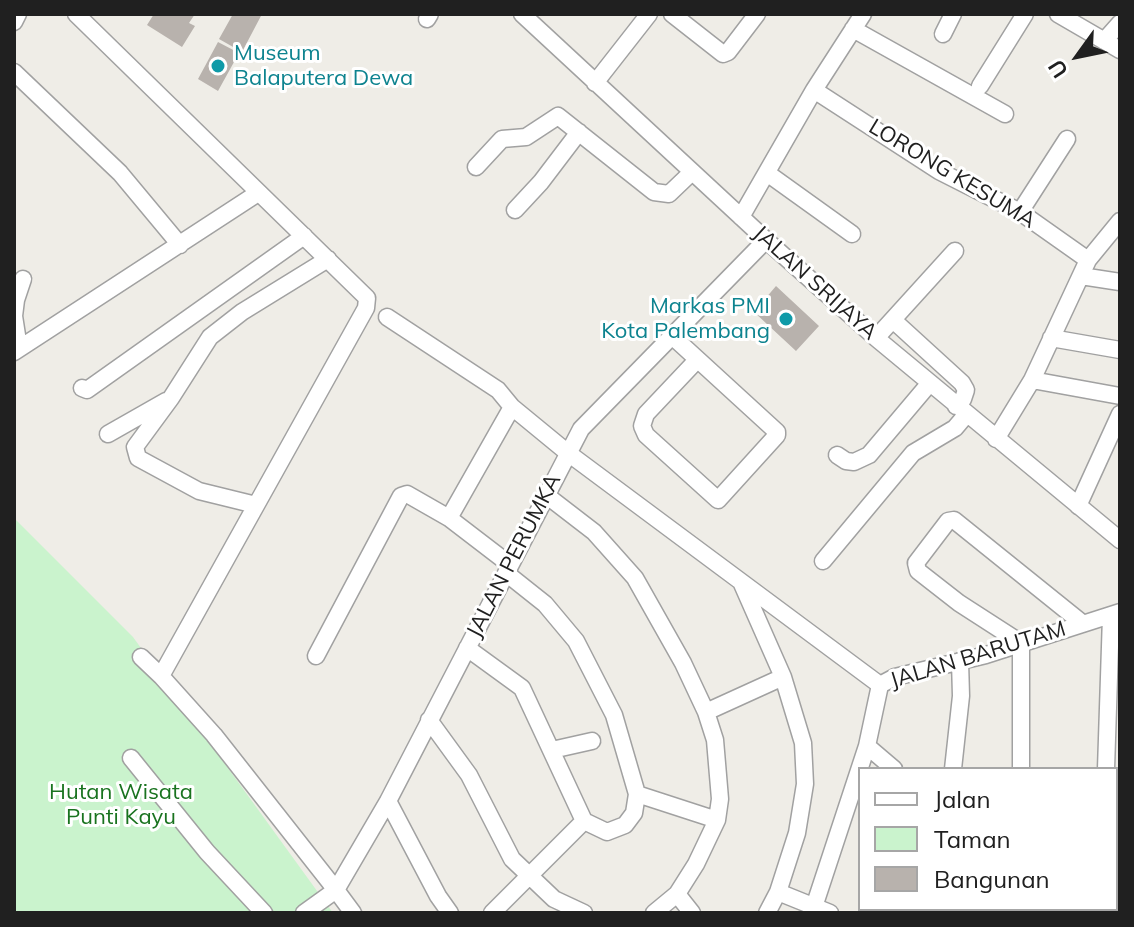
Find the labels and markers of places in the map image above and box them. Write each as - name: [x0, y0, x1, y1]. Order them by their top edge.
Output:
- place label: Museum Balaputera Dewa: [234, 40, 413, 92]
- marker: Museum Balaputera Dewa: [209, 57, 227, 75]
- place label: Markas PMI Kota Palembang: [601, 293, 770, 344]
- marker: Markas PMI Kota Palembang: [777, 310, 795, 328]

